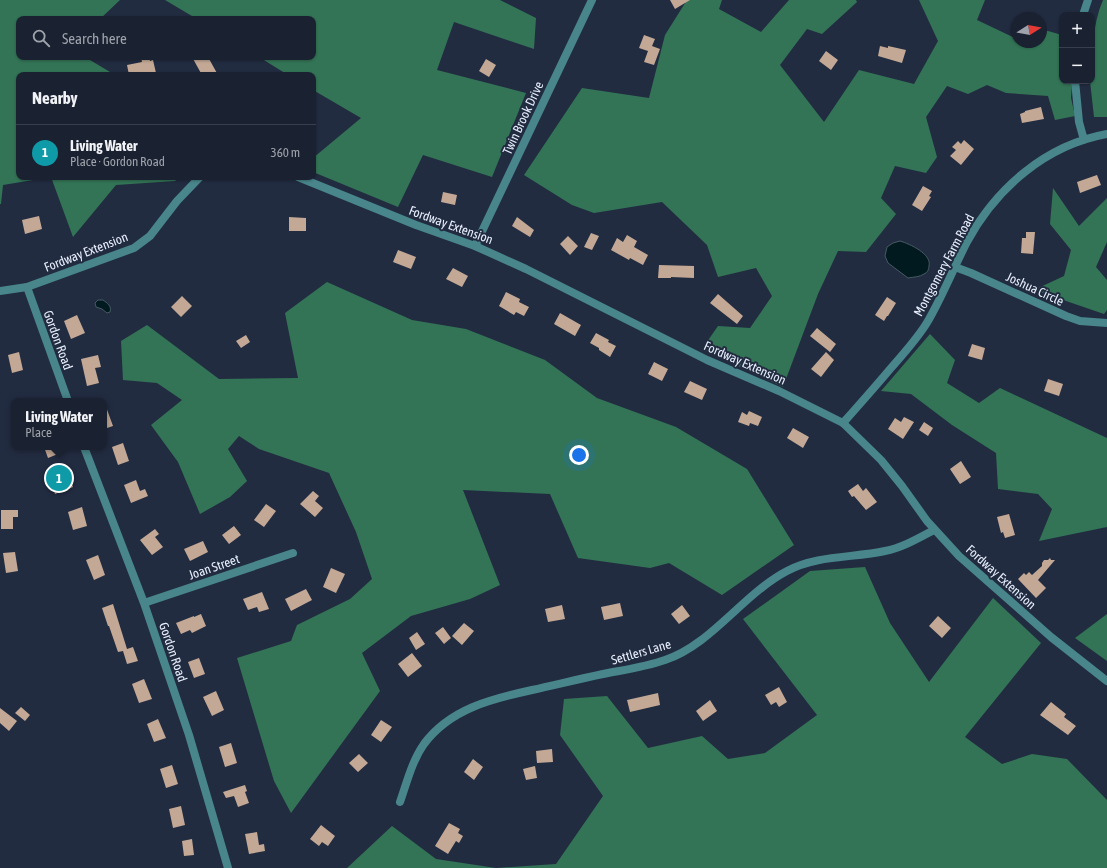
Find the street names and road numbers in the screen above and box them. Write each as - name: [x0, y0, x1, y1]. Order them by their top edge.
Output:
- street label: Twin Brook Drive: [500, 79, 547, 157]
- street label: Fordway Extension: [407, 203, 495, 247]
- street label: Montgomery Farm Road: [911, 211, 977, 319]
- street label: Fordway Extension: [42, 229, 130, 275]
- street label: Joshua Circle: [1004, 269, 1066, 309]
- street label: Gordon Road: [40, 308, 76, 372]
- street label: Fordway Extension: [702, 338, 788, 388]
- street label: Fordway Extension: [963, 542, 1039, 612]
- street label: Joan Street: [187, 551, 242, 583]
- street label: Gordon Road: [156, 620, 190, 684]
- street label: Settlers Lane: [609, 636, 673, 668]

